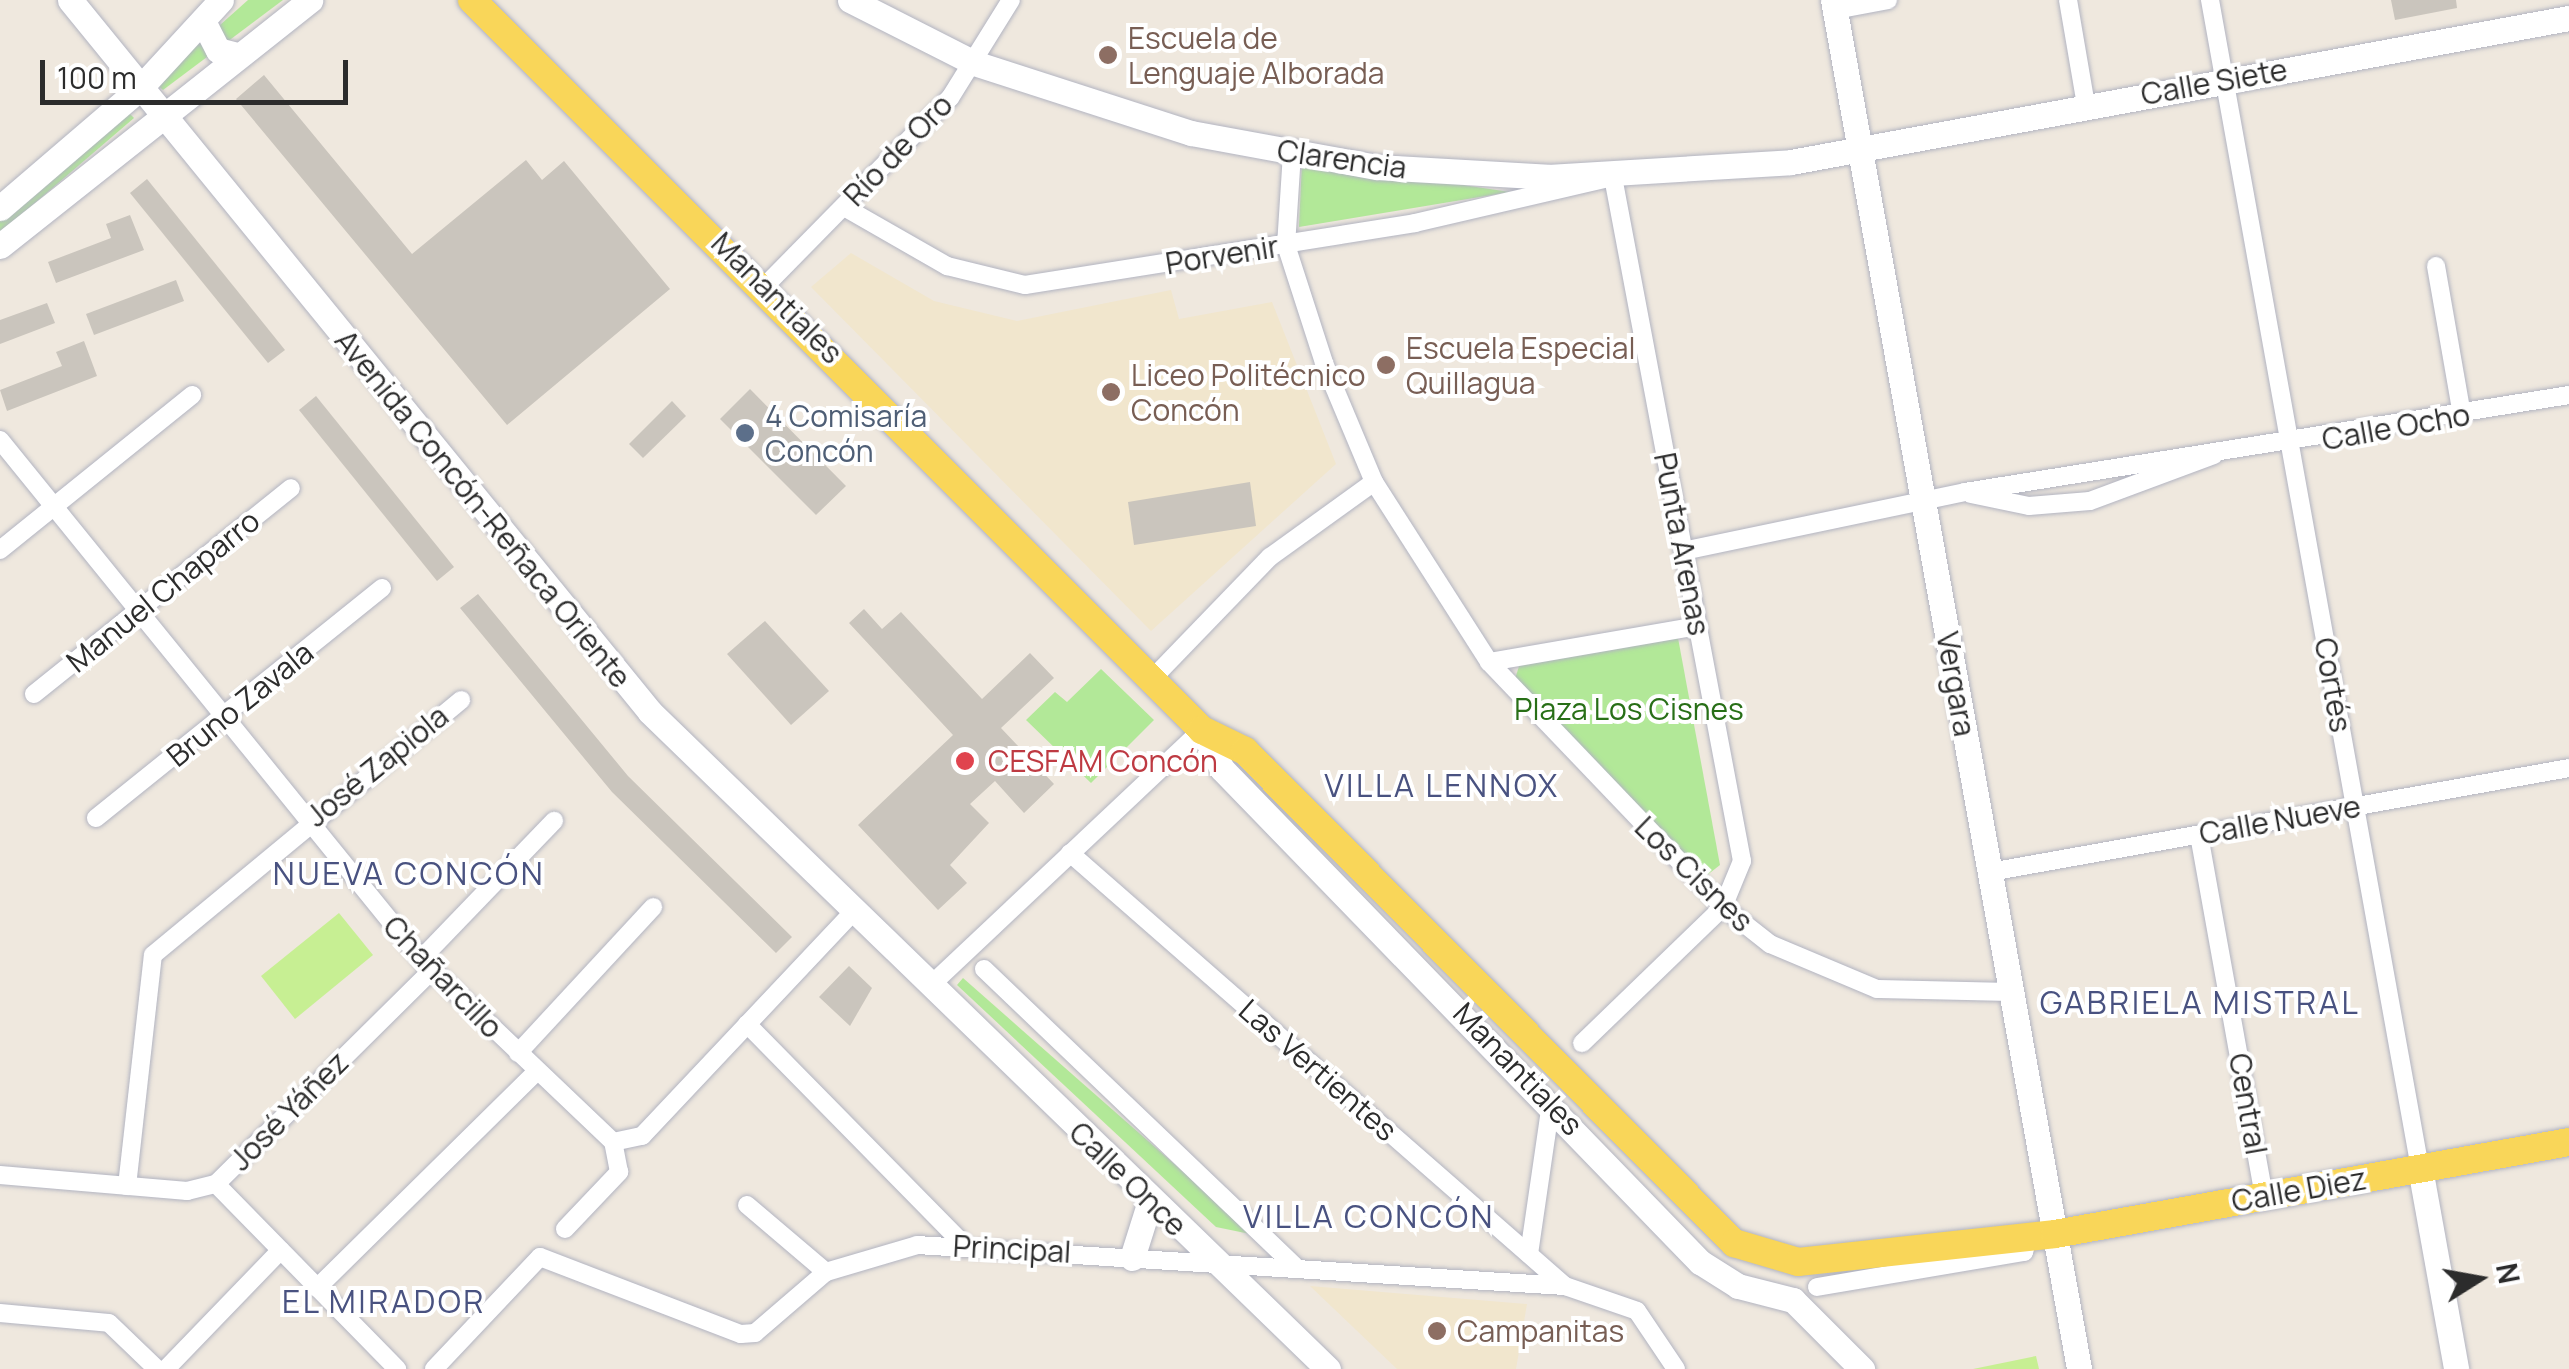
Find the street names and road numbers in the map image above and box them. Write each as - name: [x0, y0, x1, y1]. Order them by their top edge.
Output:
- street label: Calle Siete: [2138, 51, 2290, 113]
- street label: Río de Oro: [836, 87, 960, 213]
- street label: Clarencia: [1275, 132, 1409, 186]
- street label: Manantiales: [704, 225, 850, 371]
- street label: Porvenir: [1163, 228, 1281, 282]
- street label: Avenida Concón-Reñaca Oriente: [328, 323, 638, 695]
- street label: Calle Ocho: [2319, 396, 2473, 458]
- street label: Punta Arenas: [1647, 450, 1717, 638]
- street label: Manuel Chaparro: [59, 502, 267, 680]
- street label: Vergara: [1929, 629, 1983, 739]
- street label: Bruno Zavala: [160, 634, 320, 774]
- street label: Cortés: [2307, 635, 2359, 735]
- street label: José Zapiola: [299, 698, 455, 834]
- street label: Calle Nueve: [2197, 788, 2363, 852]
- street label: Los Cisnes: [1628, 809, 1760, 939]
- street label: Chañarcillo: [376, 908, 510, 1046]
- street label: Las Vertientes: [1232, 992, 1404, 1148]
- street label: Manantiales: [1446, 995, 1590, 1143]
- street label: José Yáñez: [222, 1044, 356, 1178]
- street label: Central: [2221, 1051, 2275, 1157]
- street label: Calle Once: [1062, 1114, 1194, 1244]
- street label: Calle Diez: [2229, 1160, 2369, 1220]
- street label: Principal: [952, 1228, 1072, 1270]

